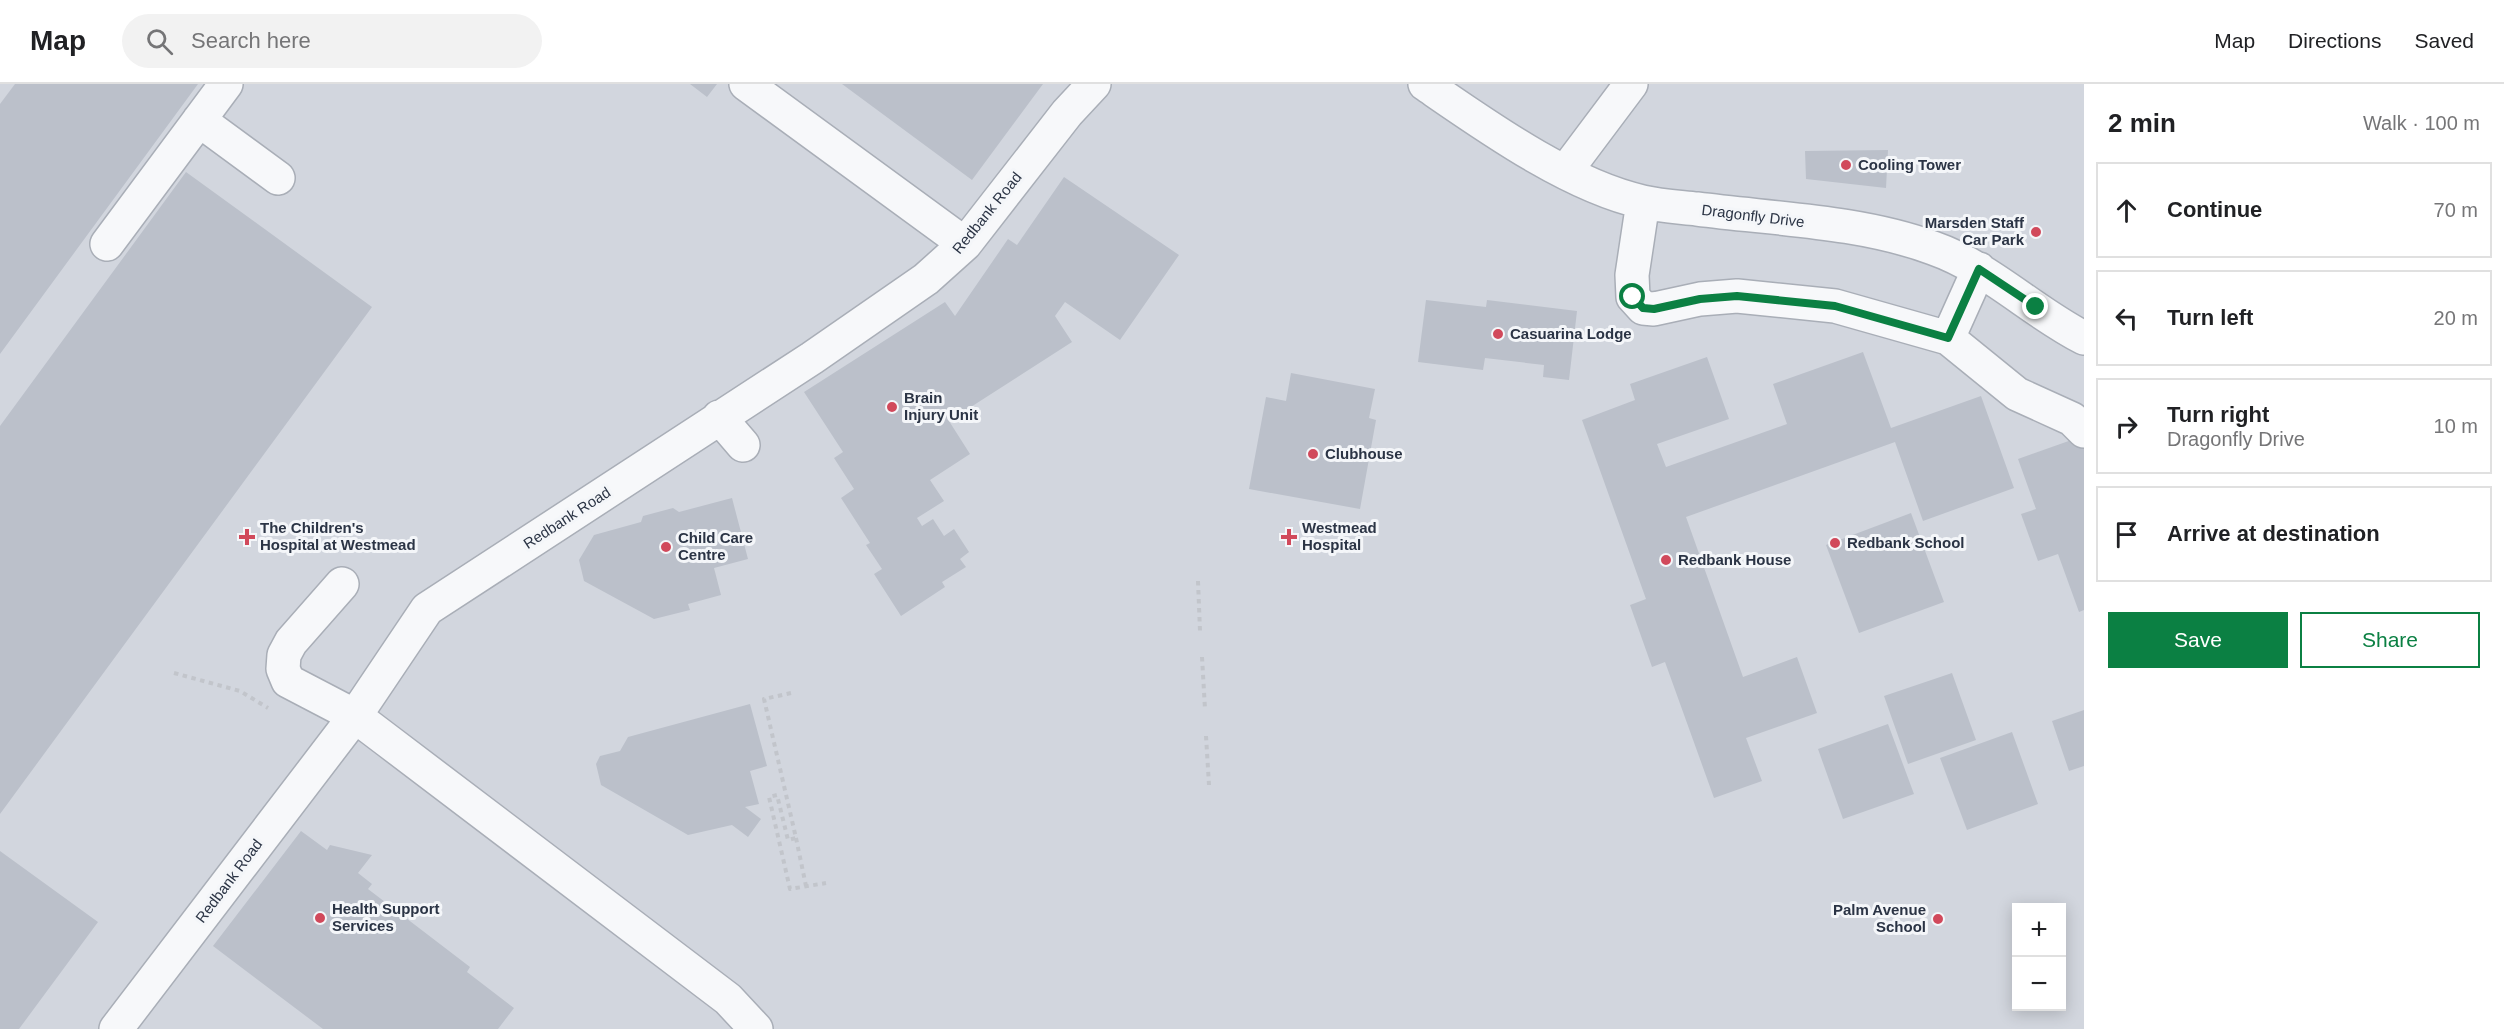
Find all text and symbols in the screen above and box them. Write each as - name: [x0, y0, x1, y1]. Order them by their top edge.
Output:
- search box: [122, 14, 542, 68]
- text: Map: [30, 25, 86, 56]
- icon: search: [143, 25, 176, 58]
- text: Search here: [191, 28, 311, 53]
- text: Map: [2214, 29, 2255, 52]
- text: Directions: [2288, 29, 2381, 52]
- text: Saved: [2414, 29, 2474, 52]
- text: 2 min: [2108, 108, 2176, 138]
- text: Walk · 100 m: [2363, 112, 2480, 134]
- place label: Cooling Tower: [1858, 156, 1961, 173]
- marker: Cooling Tower: [1839, 158, 1853, 172]
- street label: Redbank Road: [949, 168, 1025, 257]
- icon: ahead: [2110, 194, 2143, 227]
- text: Continue: [2167, 197, 2262, 222]
- text: 70 m: [2434, 199, 2478, 221]
- street label: Dragonfly Drive: [1701, 201, 1805, 230]
- place label: Marsden Staff Car Park: [1925, 214, 2025, 248]
- marker: Marsden Staff Car Park: [2029, 225, 2043, 239]
- route start: [1619, 283, 1645, 309]
- route end: [2022, 293, 2048, 319]
- icon: left: [2110, 302, 2143, 335]
- text: Turn left: [2167, 305, 2253, 330]
- text: 20 m: [2434, 307, 2478, 329]
- place label: Casuarina Lodge: [1510, 325, 1632, 342]
- marker: Casuarina Lodge: [1491, 327, 1505, 341]
- place label: Brain Injury Unit: [904, 389, 978, 423]
- marker: Brain Injury Unit: [885, 400, 899, 414]
- text: Turn right: [2167, 402, 2269, 427]
- icon: right: [2110, 410, 2143, 443]
- text: 10 m: [2434, 415, 2478, 437]
- text: Dragonfly Drive: [2167, 428, 2305, 450]
- place label: Clubhouse: [1325, 445, 1403, 462]
- marker: Clubhouse: [1306, 447, 1320, 461]
- street label: Redbank Road: [520, 483, 613, 552]
- icon: arrive: [2110, 518, 2143, 551]
- place label: The Children's Hospital at Westmead: [260, 519, 416, 553]
- place label: Westmead Hospital: [1302, 519, 1377, 553]
- text: Arrive at destination: [2167, 521, 2380, 546]
- marker: The Children's Hospital at Westmead: [238, 528, 256, 546]
- marker: Westmead Hospital: [1280, 528, 1298, 546]
- place label: Child Care Centre: [678, 529, 753, 563]
- place label: Redbank School: [1847, 534, 1965, 551]
- marker: Redbank School: [1828, 536, 1842, 550]
- marker: Child Care Centre: [659, 540, 673, 554]
- place label: Redbank House: [1678, 551, 1791, 568]
- marker: Redbank House: [1659, 553, 1673, 567]
- button: Save: [2108, 612, 2288, 668]
- button: Share: [2300, 612, 2480, 668]
- street label: Redbank Road: [192, 836, 266, 926]
- place label: Health Support Services: [332, 900, 440, 934]
- place label: Palm Avenue School: [1833, 901, 1926, 935]
- map controls: [2012, 903, 2066, 1011]
- button: +: [2012, 903, 2066, 957]
- marker: Health Support Services: [313, 911, 327, 925]
- marker: Palm Avenue School: [1931, 912, 1945, 926]
- button: −: [2012, 957, 2066, 1011]

